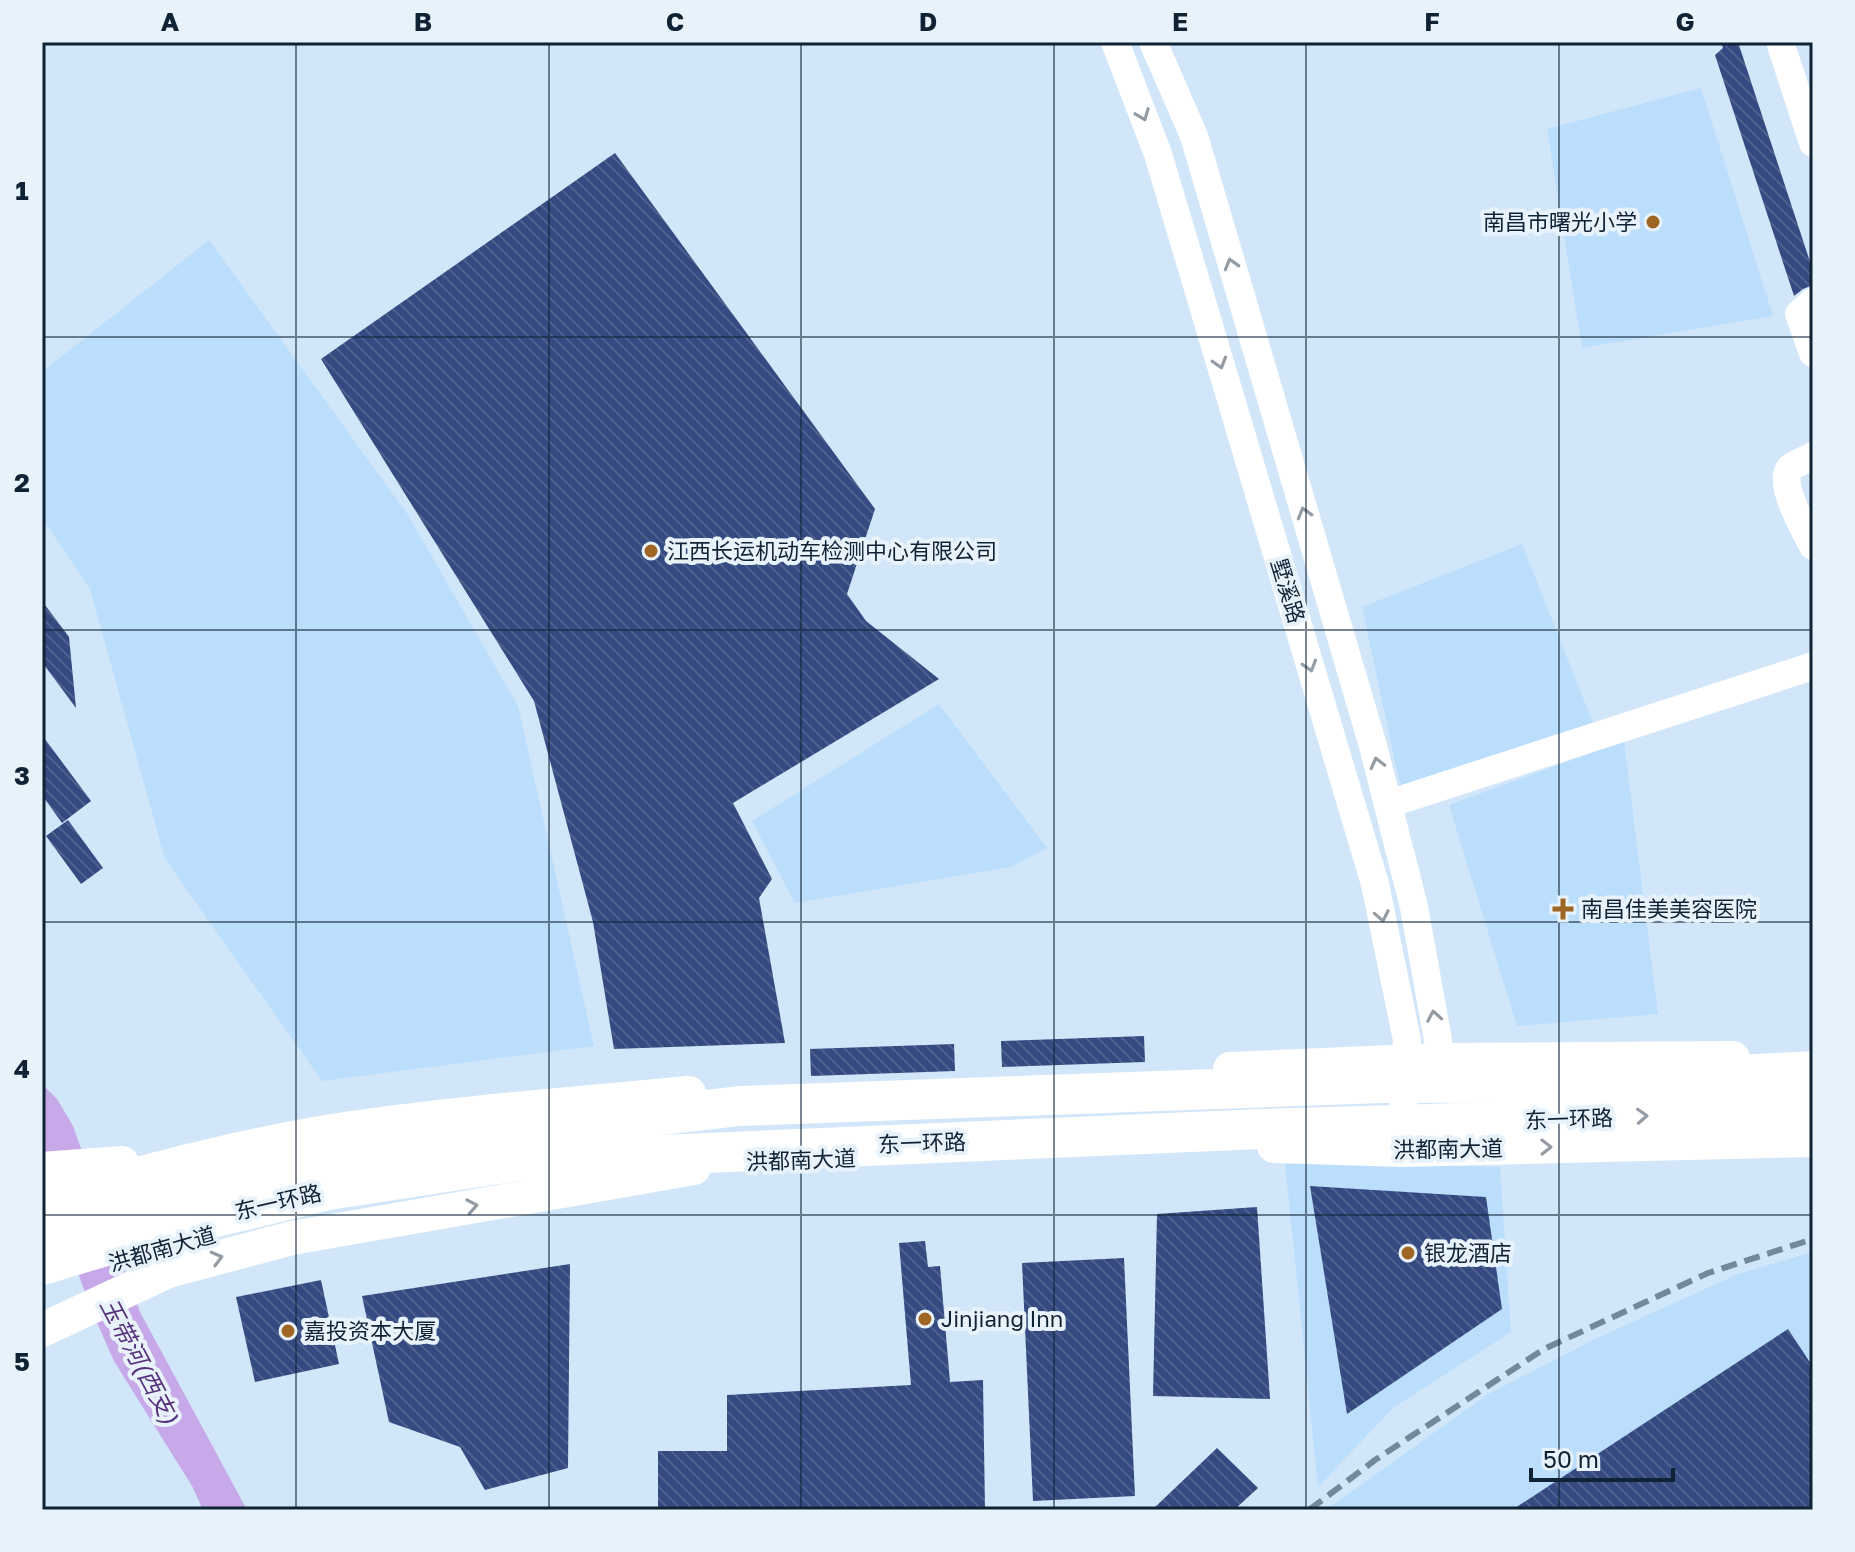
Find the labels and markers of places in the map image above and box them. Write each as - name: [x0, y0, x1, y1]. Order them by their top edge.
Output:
- place label: 南昌市曙光小学: [1483, 208, 1637, 235]
- marker: 南昌市曙光小学: [1644, 213, 1662, 231]
- place label: 江西长运机动车检测中心有限公司: [667, 537, 997, 564]
- marker: 江西长运机动车检测中心有限公司: [642, 542, 660, 560]
- place label: 南昌佳美美容医院: [1581, 895, 1757, 922]
- marker: 南昌佳美美容医院: [1552, 898, 1574, 920]
- place label: 银龙酒店: [1424, 1239, 1512, 1266]
- marker: 银龙酒店: [1399, 1244, 1417, 1262]
- place label: Jinjiang Inn: [941, 1305, 1063, 1332]
- marker: Jinjiang Inn: [916, 1310, 934, 1328]
- place label: 嘉投资本大厦: [304, 1317, 436, 1344]
- marker: 嘉投资本大厦: [279, 1322, 297, 1340]

